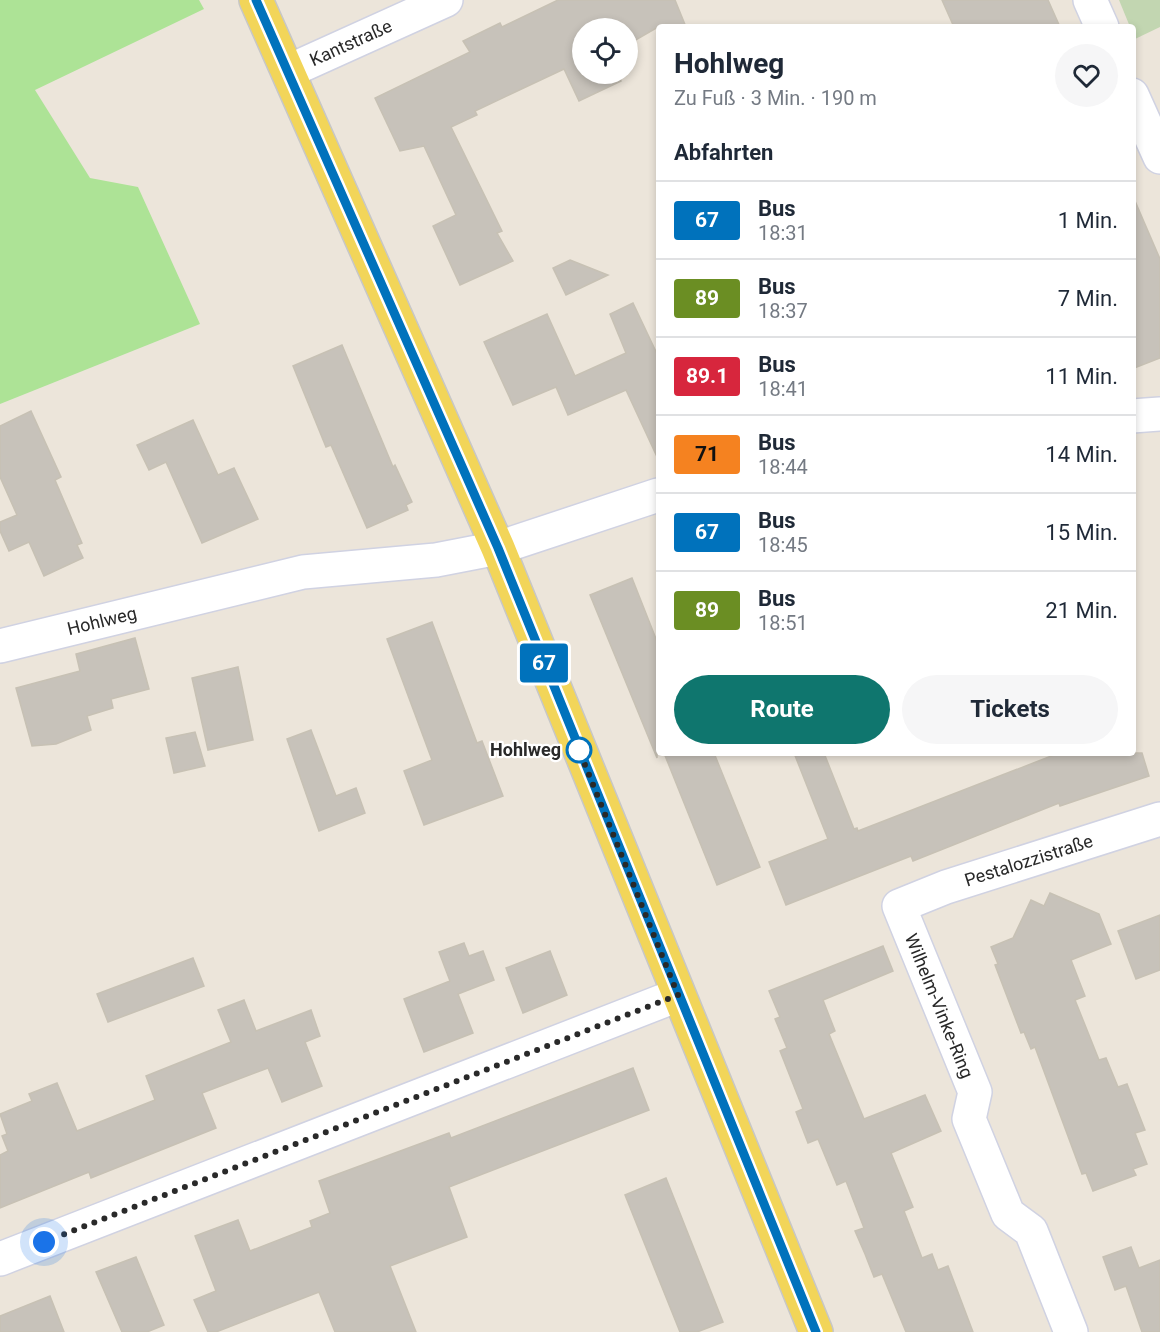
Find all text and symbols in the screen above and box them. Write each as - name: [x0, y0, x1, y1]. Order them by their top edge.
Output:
- street label: Kantstraße: [306, 15, 395, 70]
- map controls: [572, 18, 638, 84]
- button: locate: [572, 18, 638, 84]
- button: heart: [1055, 44, 1118, 107]
- text: Hohlweg: [674, 47, 784, 80]
- text: Zu Fuß · 3 Min. · 190 m: [674, 86, 877, 110]
- text: Abfahrten: [674, 140, 773, 165]
- text: Bus: [758, 196, 796, 221]
- text: 67: [695, 208, 719, 232]
- text: 1 Min.: [1058, 208, 1118, 233]
- text: 18:31: [758, 221, 808, 245]
- text: Bus: [758, 274, 796, 299]
- text: 89: [695, 286, 719, 310]
- text: 7 Min.: [1058, 286, 1118, 311]
- text: 18:37: [758, 299, 808, 323]
- text: Bus: [758, 352, 796, 377]
- text: 89.1: [686, 364, 728, 388]
- text: 11 Min.: [1045, 364, 1118, 389]
- text: 18:41: [758, 377, 808, 401]
- text: Bus: [758, 430, 796, 455]
- text: 71: [695, 442, 719, 466]
- text: 14 Min.: [1045, 442, 1118, 467]
- text: 18:44: [758, 455, 808, 479]
- text: Bus: [758, 508, 796, 533]
- text: 67: [695, 520, 719, 544]
- text: 15 Min.: [1045, 520, 1118, 545]
- text: 18:45: [758, 533, 808, 557]
- text: Bus: [758, 586, 796, 611]
- text: 89: [695, 598, 719, 622]
- text: 21 Min.: [1045, 598, 1118, 623]
- street label: Hohlweg: [65, 602, 139, 639]
- text: 18:51: [758, 611, 808, 635]
- line badge: 67: [517, 644, 571, 682]
- text: 67: [532, 651, 556, 675]
- button: Route: [674, 675, 890, 744]
- button: Tickets: [902, 675, 1118, 744]
- marker: Hohlweg: [566, 737, 592, 763]
- place label: Hohlweg: [490, 739, 561, 760]
- street label: Pestalozzistraße: [962, 830, 1095, 890]
- street label: Wilhelm-Vinke-Ring: [901, 930, 978, 1081]
- your location: [29, 1227, 59, 1257]

